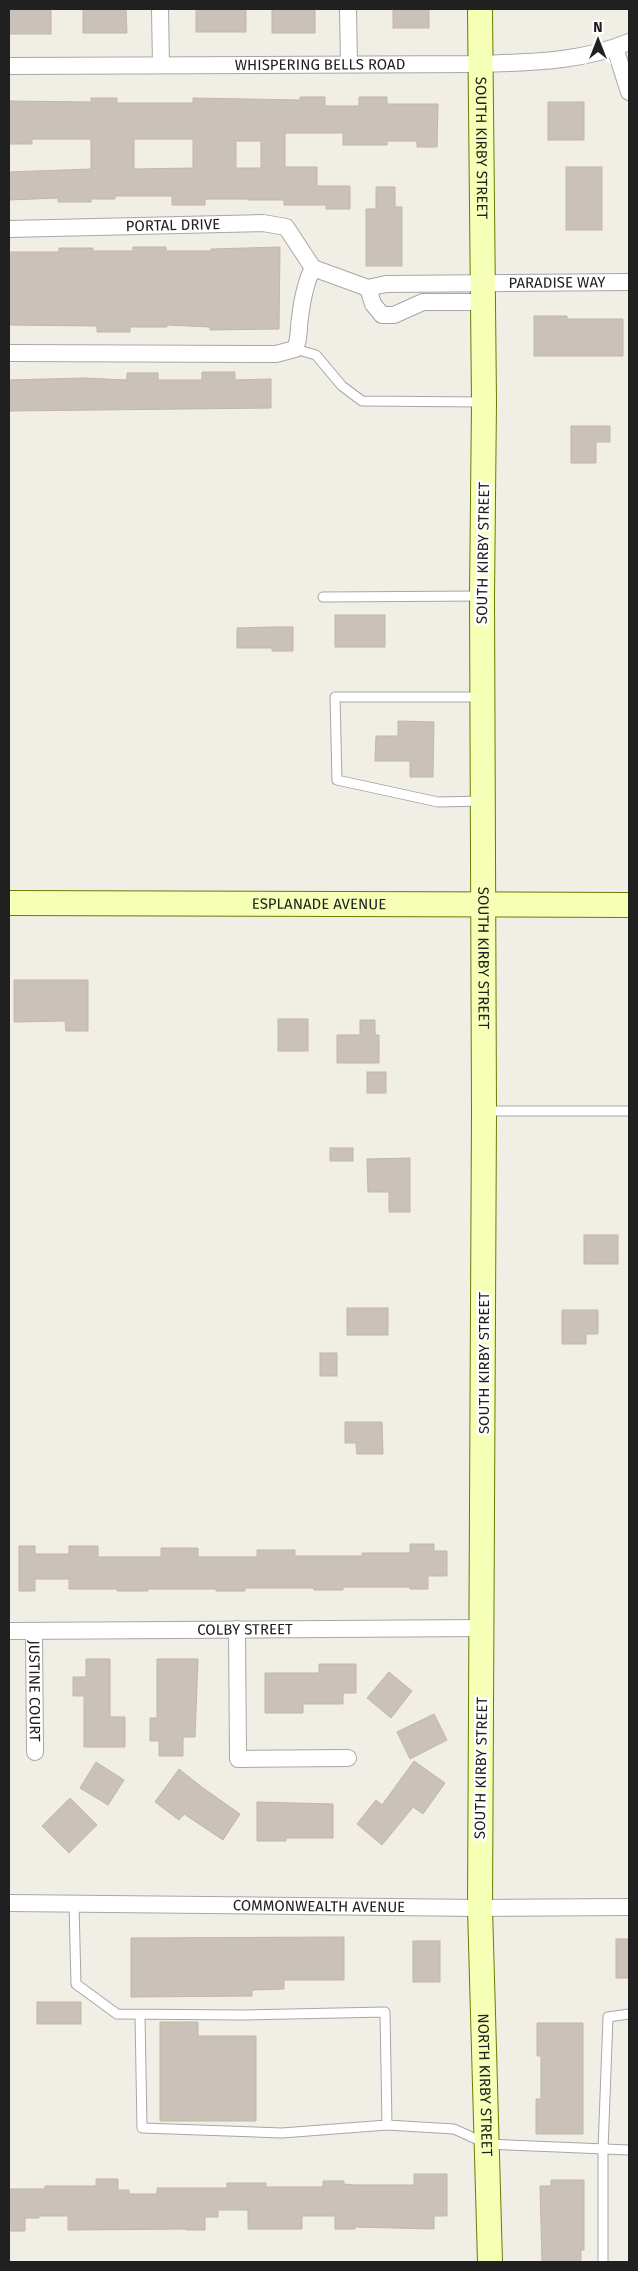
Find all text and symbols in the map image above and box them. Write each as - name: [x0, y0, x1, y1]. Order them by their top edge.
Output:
- north arrow: [573, 15, 623, 65]
- text: N: [593, 19, 603, 36]
- street label: WHISPERING BELLS ROAD: [235, 55, 405, 74]
- street label: SOUTH KIRBY STREET: [472, 77, 491, 220]
- street label: PORTAL DRIVE: [125, 215, 220, 235]
- street label: PARADISE WAY: [508, 273, 606, 292]
- street label: SOUTH KIRBY STREET: [473, 482, 493, 624]
- street label: SOUTH KIRBY STREET: [474, 887, 493, 1029]
- street label: ESPLANADE AVENUE: [252, 895, 386, 913]
- street label: SOUTH KIRBY STREET: [475, 1292, 493, 1434]
- street label: COLBY STREET: [197, 1620, 293, 1639]
- street label: JUSTINE COURT: [25, 1640, 44, 1742]
- street label: SOUTH KIRBY STREET: [471, 1697, 491, 1839]
- street label: COMMONWEALTH AVENUE: [233, 1896, 405, 1916]
- street label: NORTH KIRBY STREET: [474, 2013, 496, 2157]

